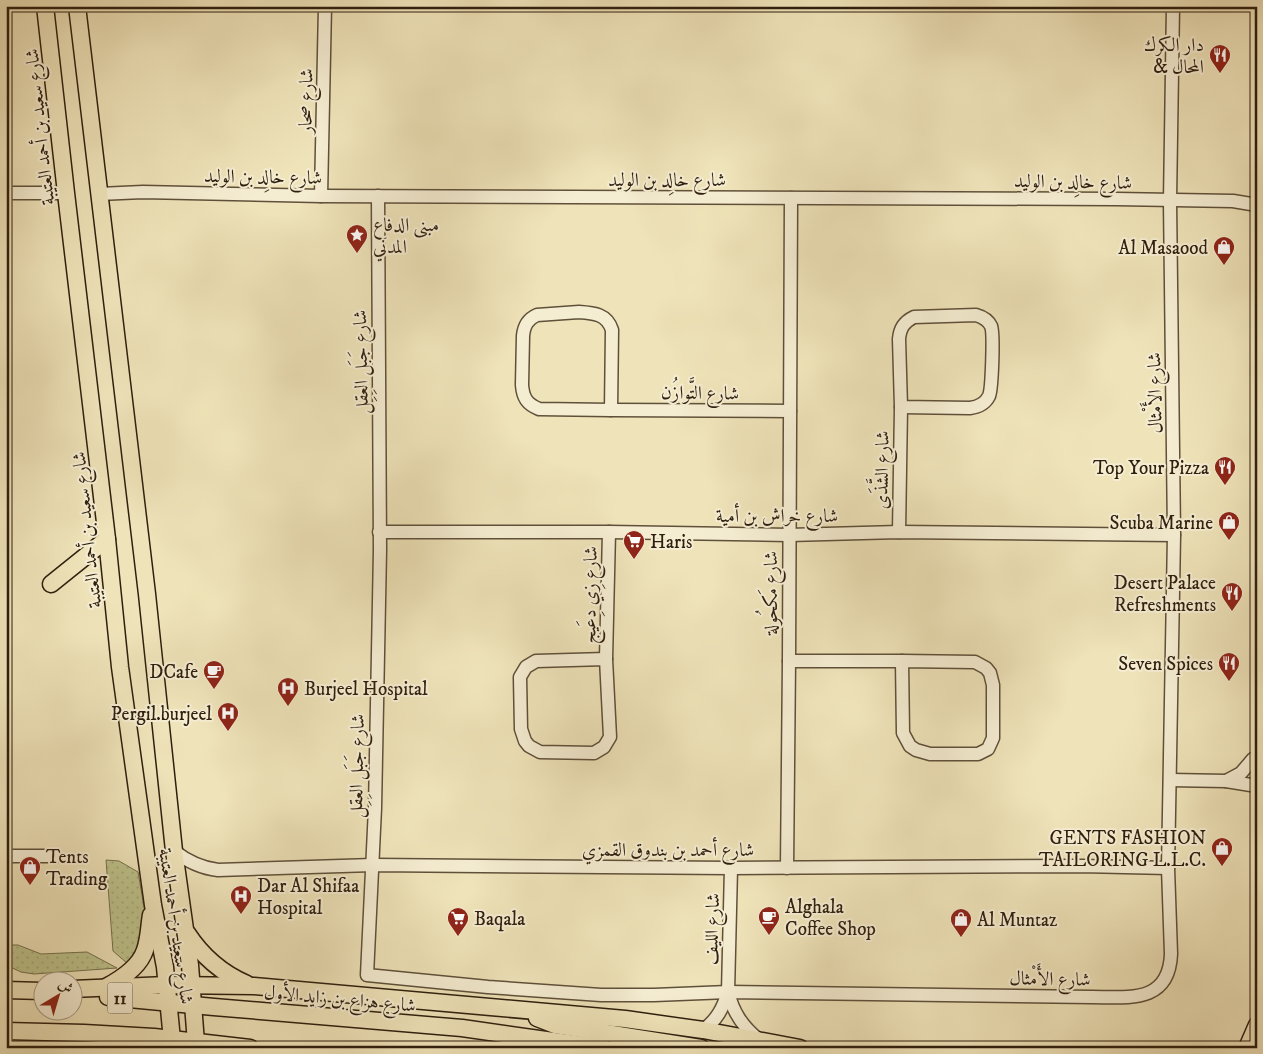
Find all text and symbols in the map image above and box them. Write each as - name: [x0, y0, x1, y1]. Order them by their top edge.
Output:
- place label: دار الكرك & المحال: [1144, 34, 1204, 79]
- restaurant icon: دار الكرك & المحال: [1208, 43, 1232, 74]
- street label: شارع سعيد بن أحمد العتيبة: [19, 47, 63, 207]
- street label: شارع صحار: [294, 68, 322, 136]
- street label: شارع خالِد بن الوليد: [204, 165, 322, 194]
- street label: شارع خالِد بن الوليد: [608, 169, 726, 196]
- street label: شارع خالِد بن الوليد: [1014, 170, 1132, 199]
- place label: مبنى الدفاع المدني: [373, 214, 439, 262]
- place icon: مبنى الدفاع المدني: [345, 223, 369, 254]
- shop icon: Al Masaood: [1212, 235, 1236, 266]
- place label: Al Masaood: [1118, 237, 1209, 260]
- street label: شارع جَبَل العِقِل: [346, 310, 378, 414]
- street label: شارع الأَمْثال: [1138, 352, 1171, 434]
- street label: شارع التَّوازُن: [661, 375, 739, 409]
- street label: شارع الشَّذَى: [864, 430, 898, 510]
- street label: شارع سعيد بن أحمد العتيبة: [66, 450, 110, 610]
- restaurant icon: Top Your Pizza: [1213, 455, 1237, 486]
- place label: Top Your Pizza: [1093, 457, 1209, 480]
- street label: شارع خراش بن أمية: [716, 503, 838, 531]
- shop icon: Scuba Marine: [1217, 510, 1241, 541]
- place label: Scuba Marine: [1110, 512, 1213, 535]
- supermarket icon: Haris: [622, 529, 646, 560]
- place label: Haris: [650, 531, 692, 554]
- street label: شارع زِي دِعَيج: [575, 546, 608, 644]
- street label: شارع مَكحُولة: [755, 551, 786, 636]
- place label: Desert Palace Refreshments: [1114, 572, 1216, 617]
- restaurant icon: Desert Palace Refreshments: [1220, 581, 1244, 612]
- restaurant icon: Seven Spices: [1217, 651, 1241, 682]
- place label: Seven Spices: [1118, 653, 1213, 676]
- cafe icon: DCafe: [202, 659, 226, 690]
- place label: DCafe: [149, 661, 198, 684]
- hospital icon: Burjeel Hospital: [276, 676, 300, 707]
- place label: Burjeel Hospital: [304, 678, 428, 701]
- hospital icon: Pergil.burjeel: [216, 701, 240, 732]
- place label: Pergil.burjeel: [111, 703, 212, 726]
- street label: شارع جَبَل العِقِل: [342, 714, 374, 818]
- place label: GENTS FASHION TAILORING L.L.C.: [1039, 827, 1206, 872]
- shop icon: GENTS FASHION TAILORING L.L.C.: [1210, 836, 1234, 867]
- street label: شارع أحمد بن بندوق القمزي: [582, 837, 754, 865]
- place label: Tents Trading: [46, 846, 108, 891]
- street label: شارع سعيد بن أحمد العتيبة: [150, 846, 200, 1006]
- shop icon: Tents Trading: [18, 855, 42, 886]
- place label: Dar Al Shifaa Hospital: [257, 875, 359, 920]
- hospital icon: Dar Al Shifaa Hospital: [229, 884, 253, 915]
- street label: شارع الليف: [700, 893, 728, 966]
- place label: Alghala Coffee Shop: [785, 896, 876, 941]
- cafe icon: Alghala Coffee Shop: [757, 905, 781, 936]
- supermarket icon: Baqala: [446, 906, 470, 937]
- shop icon: Al Muntaz: [949, 907, 973, 938]
- place label: Baqala: [474, 908, 525, 932]
- place label: Al Muntaz: [977, 909, 1057, 932]
- street label: شارع الأَمْثال: [1009, 962, 1091, 995]
- north arrow: [32, 972, 82, 1022]
- text: ش: [54, 975, 76, 998]
- street label: شارع هزاع بن زايد الأول: [263, 978, 417, 1021]
- road number: 11: [108, 982, 132, 1014]

